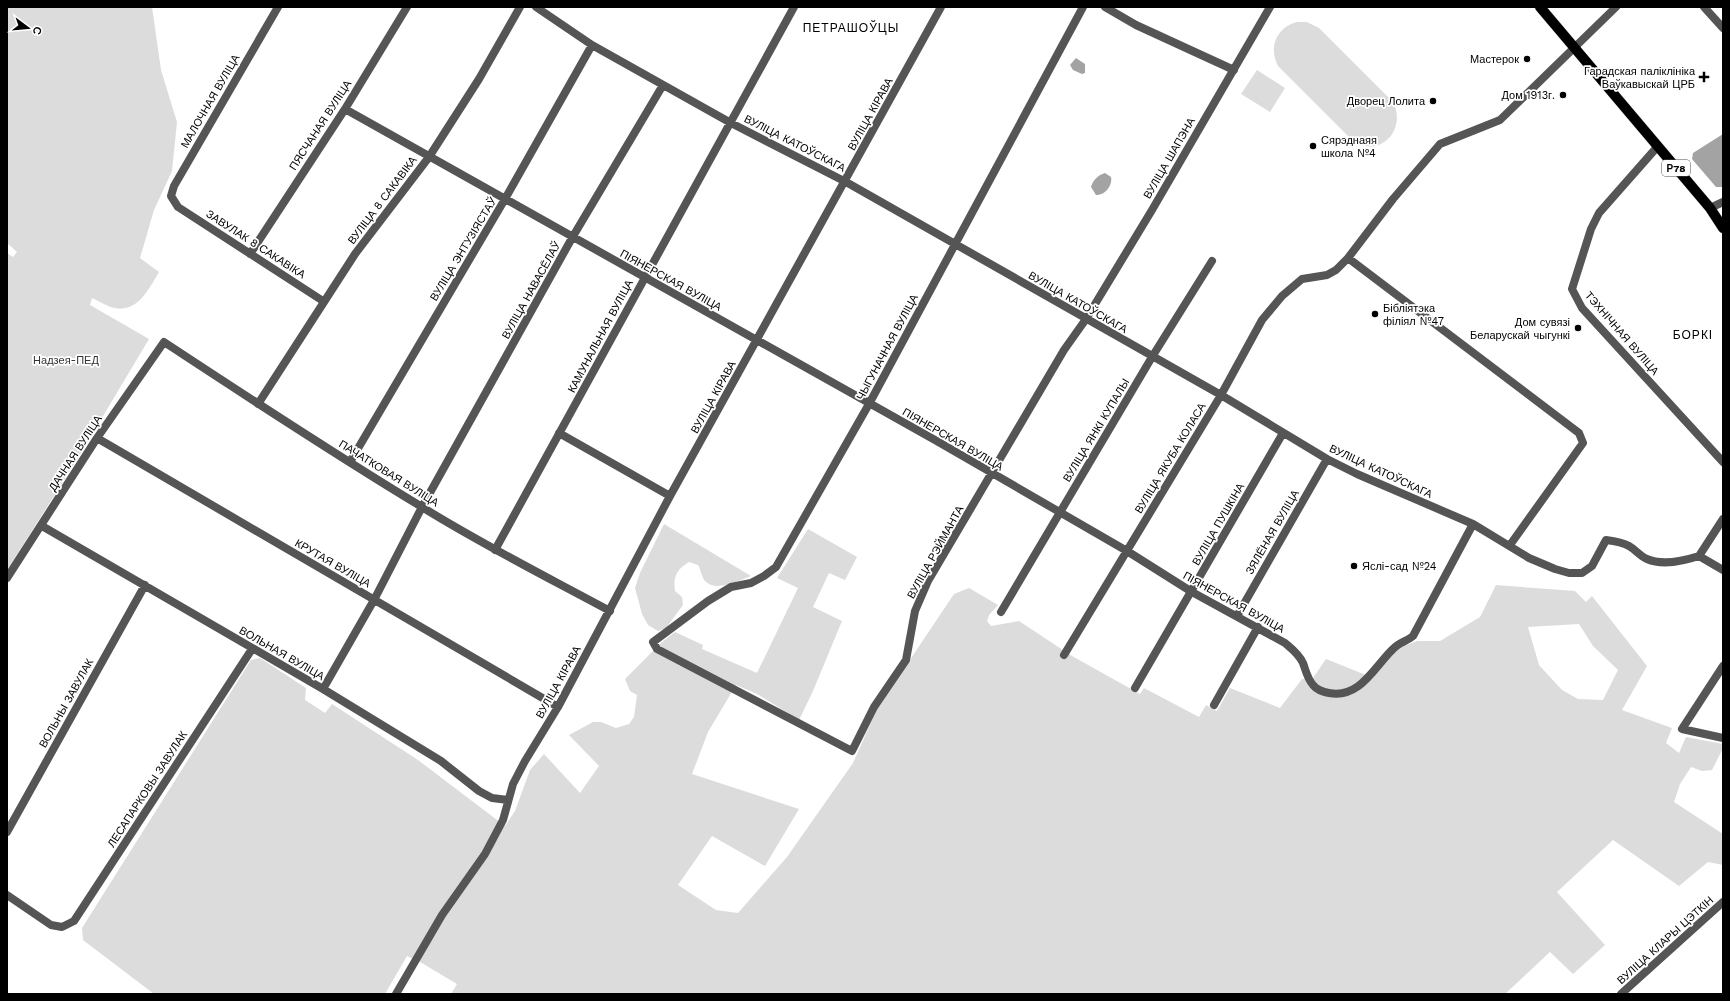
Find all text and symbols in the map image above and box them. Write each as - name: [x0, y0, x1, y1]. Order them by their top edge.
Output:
- north arrow: [8, 8, 48, 48]
- district label: ПЕТРАШОЎЦЫ: [803, 20, 899, 35]
- text: С: [30, 25, 44, 36]
- street label: МАЛОЧНАЯ ВУЛІЦА: [178, 52, 243, 150]
- place label: Мастерок: [1470, 53, 1519, 66]
- marker: Мастерок: [1522, 54, 1532, 64]
- place label: Гарадская паліклініка Ваўкавыскай ЦРБ: [1584, 65, 1696, 91]
- marker: Гарадская паліклініка Ваўкавыскай ЦРБ: [1698, 71, 1710, 83]
- street label: ВУЛІЦА КІРАВА: [845, 75, 896, 153]
- street label: ПЯСЧАНАЯ ВУЛІЦА: [287, 77, 355, 173]
- place label: Дом 1913г.: [1501, 89, 1555, 102]
- marker: Дом 1913г.: [1558, 90, 1568, 100]
- place label: Дворец Лолита: [1347, 95, 1426, 108]
- marker: Дворец Лолита: [1428, 96, 1438, 106]
- street label: ВУЛІЦА КАТОЎСКАГА: [742, 112, 848, 175]
- street label: ВУЛІЦА ШАПЭНА: [1141, 115, 1198, 201]
- place label: Сярэднаяя школа №4: [1321, 134, 1377, 160]
- marker: Сярэднаяя школа №4: [1308, 141, 1318, 151]
- street label: ВУЛІЦА 8 САКАВІКА: [345, 153, 420, 247]
- road number: Р78: [1662, 160, 1690, 176]
- street label: ВУЛІЦА ЭНТУЗІЯСТАЎ: [427, 194, 500, 303]
- street label: ЗАВУЛАК 8 САКАВІКА: [204, 207, 308, 282]
- street label: ВУЛІЦА НАВАСЁЛАЎ: [499, 238, 564, 341]
- street label: ПІЯНЕРСКАЯ ВУЛІЦА: [618, 247, 724, 314]
- street label: ВУЛІЦА КАТОЎСКАГА: [1026, 269, 1130, 336]
- street label: КАМУНАЛЬНАЯ ВУЛІЦА: [565, 277, 636, 395]
- street label: ТЭХНІЧНАЯ ВУЛІЦА: [1582, 289, 1662, 378]
- street label: ЧЫГУНАЧНАЯ ВУЛІЦА: [854, 291, 921, 402]
- place label: Бібліятэка філіял №47: [1383, 302, 1444, 328]
- marker: Бібліятэка філіял №47: [1370, 309, 1380, 319]
- place label: Дом сувязі Беларускай чыгункі: [1470, 316, 1570, 342]
- marker: Дом сувязі Беларускай чыгункі: [1573, 323, 1583, 333]
- district label: БОРКІ: [1673, 328, 1713, 342]
- park label: Надзея-ПЕД: [33, 354, 99, 367]
- street label: ВУЛІЦА КІРАВА: [688, 358, 739, 436]
- street label: ВУЛІЦА ЯНКІ КУПАЛЫ: [1060, 376, 1132, 484]
- street label: ВУЛІЦА ЯКУБА КОЛАСА: [1132, 400, 1209, 516]
- street label: ПІЯНЕРСКАЯ ВУЛІЦА: [900, 405, 1006, 474]
- street label: ДАЧНАЯ ВУЛІЦА: [46, 412, 105, 494]
- street label: ПАЧАТКОВАЯ ВУЛІЦА: [336, 437, 442, 510]
- street label: ВУЛІЦА КАТОЎСКАГА: [1327, 442, 1435, 501]
- street label: ВУЛІЦА ПУШКІНА: [1190, 480, 1248, 568]
- street label: ЗЯЛЁНАЯ ВУЛІЦА: [1243, 487, 1302, 577]
- street label: ВУЛІЦА РЭЙМАНТА: [904, 503, 967, 601]
- street label: КРУТАЯ ВУЛІЦА: [293, 536, 373, 591]
- place label: Яслі-сад №24: [1362, 560, 1437, 573]
- marker: Яслі-сад №24: [1349, 561, 1359, 571]
- street label: ПІЯНЕРСКАЯ ВУЛІЦА: [1181, 569, 1287, 636]
- street label: ВОЛЬНАЯ ВУЛІЦА: [237, 624, 327, 683]
- street label: ВУЛІЦА КІРАВА: [533, 643, 584, 721]
- street label: ВОЛЬНЫ ЗАВУЛАК: [37, 656, 97, 750]
- street label: ЛЕСАПАРКОВЫ ЗАВУЛАК: [105, 728, 190, 850]
- street label: ВУЛІЦА КЛАРЫ ЦЭТКІН: [1615, 894, 1716, 987]

